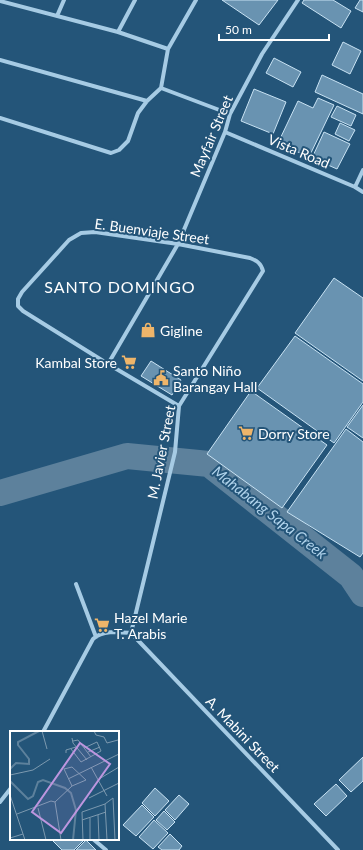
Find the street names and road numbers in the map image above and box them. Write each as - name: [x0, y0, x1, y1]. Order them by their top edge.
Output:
- street label: Mayfair Street: [186, 93, 236, 179]
- street label: Vista Road: [266, 130, 332, 172]
- street label: E. Buenviaje Street: [94, 215, 210, 247]
- street label: M. Javier Street: [144, 404, 178, 500]
- street label: A. Mabini Street: [203, 693, 283, 775]

